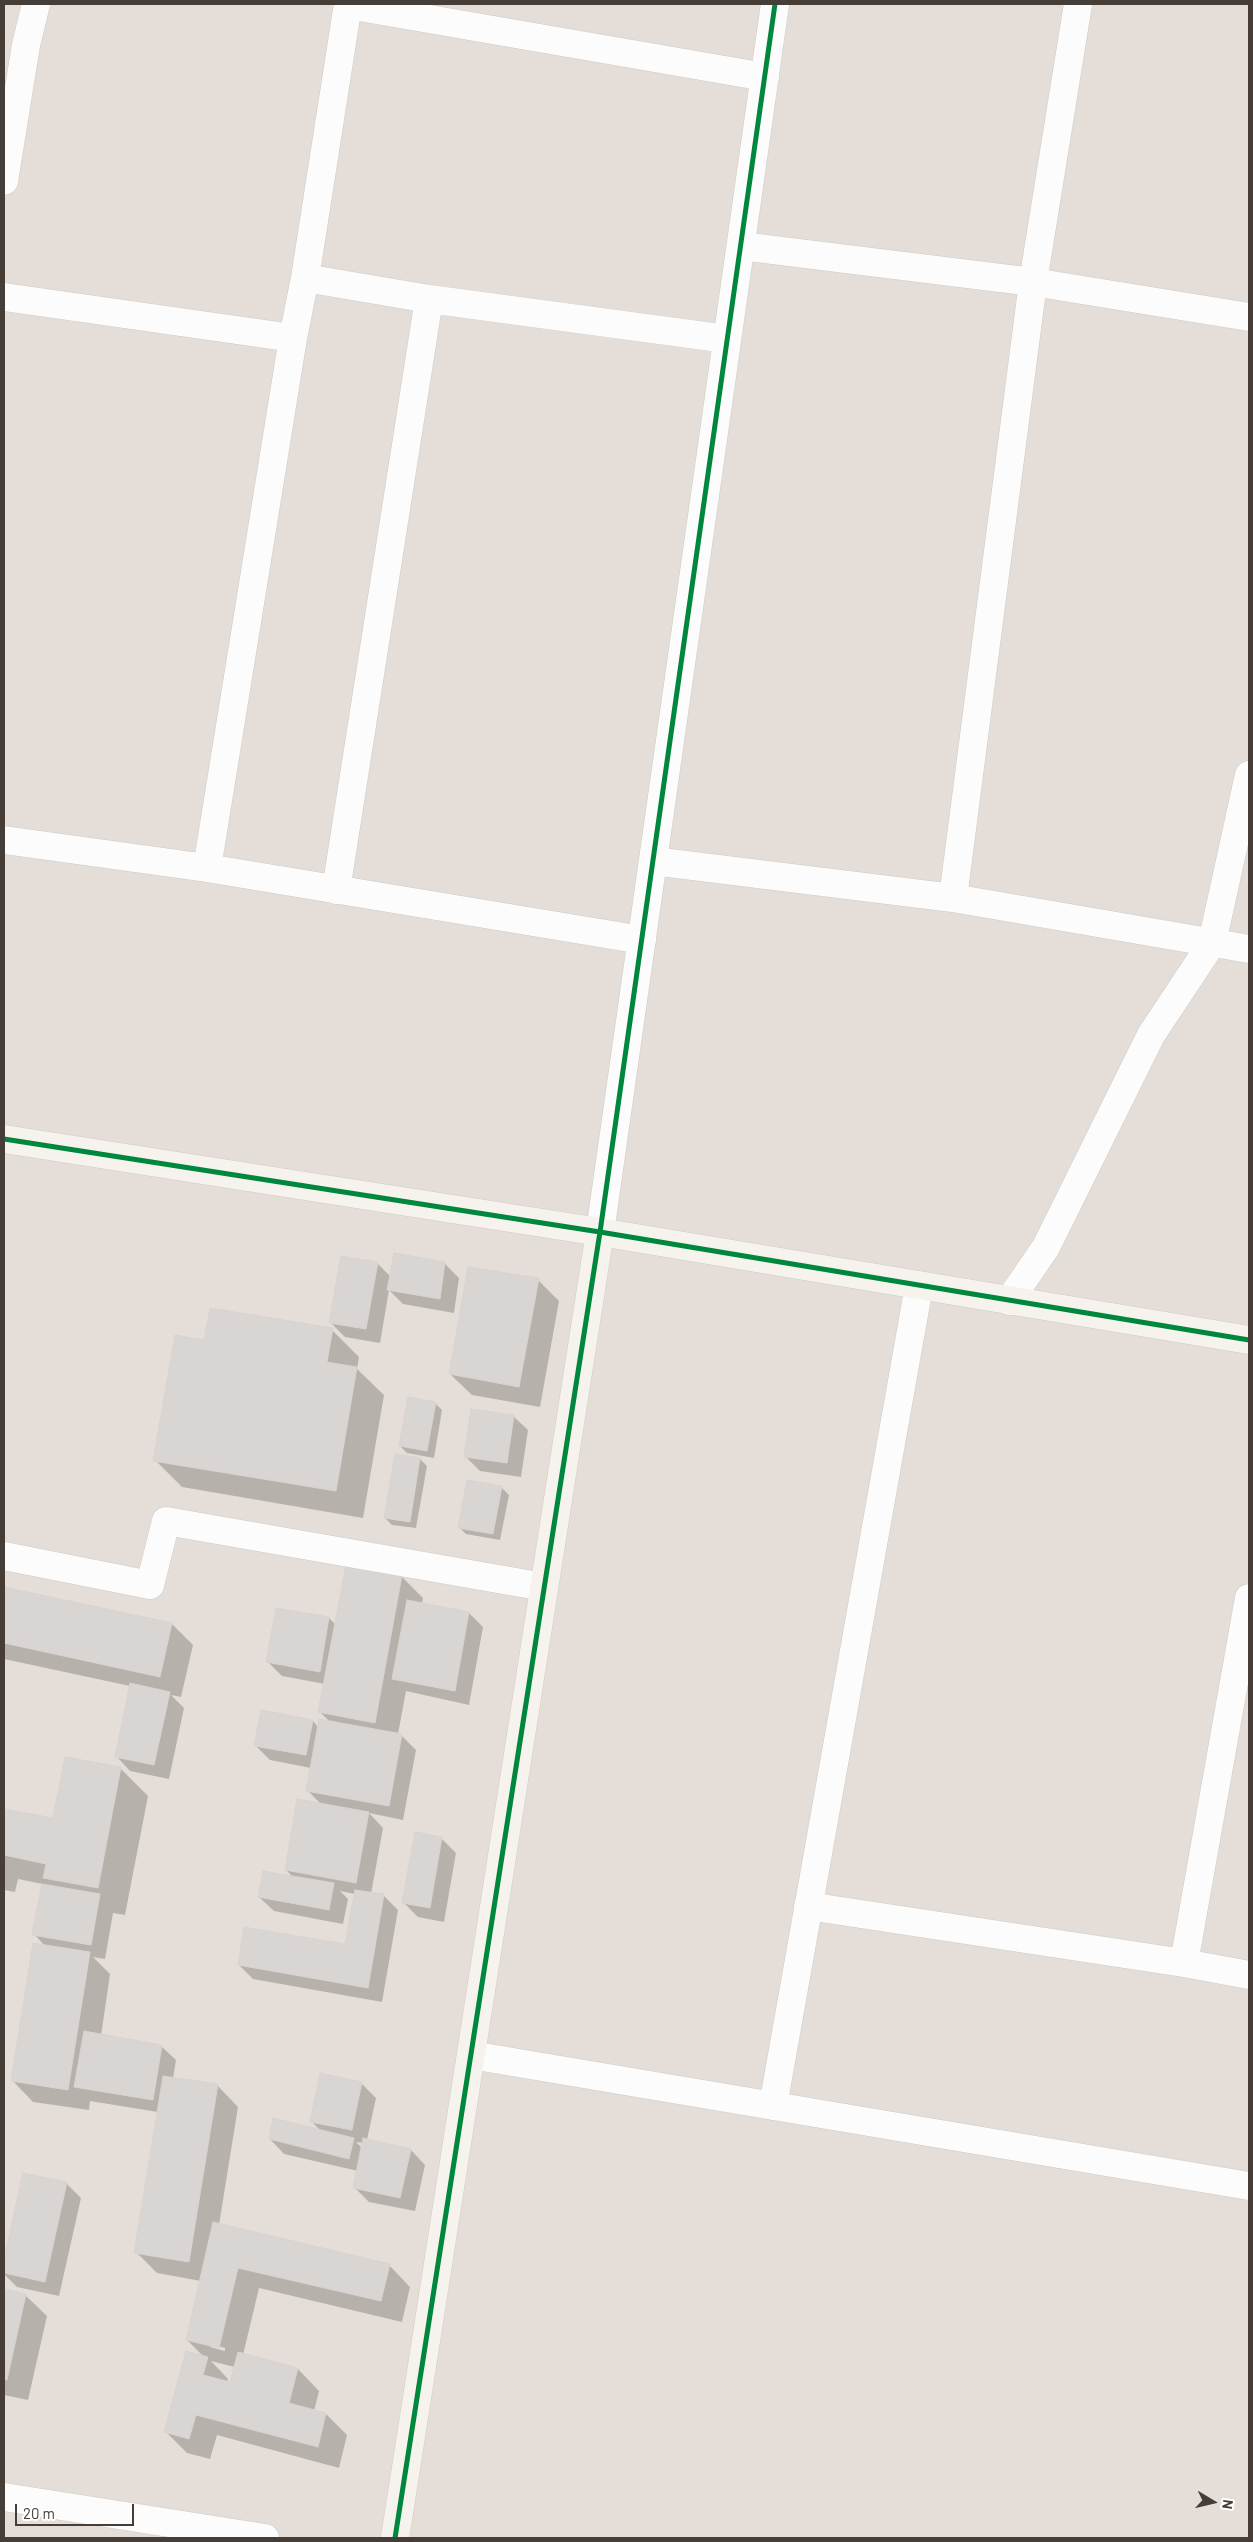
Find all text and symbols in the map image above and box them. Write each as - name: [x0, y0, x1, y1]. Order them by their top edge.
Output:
- north arrow: [1188, 2477, 1238, 2527]
- scale bar: [18, 2494, 136, 2526]
- text: N: [1219, 2498, 1237, 2510]
- text: 20 m: [23, 2504, 55, 2522]

